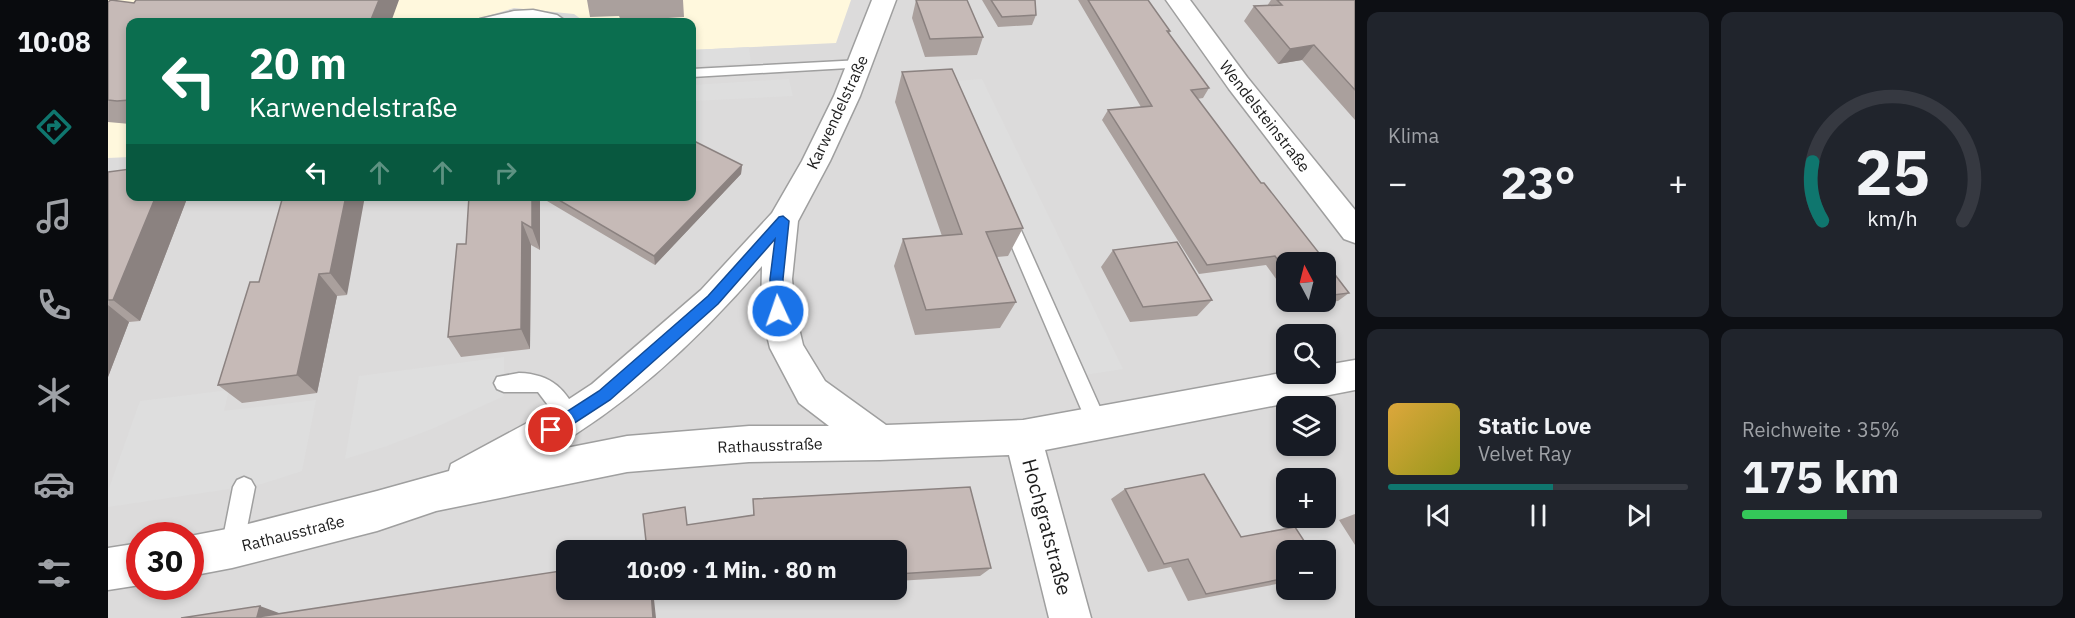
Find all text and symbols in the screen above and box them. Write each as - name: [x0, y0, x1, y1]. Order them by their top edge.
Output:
- text: 10:08: [17, 24, 91, 59]
- text: 20 m: [249, 36, 347, 91]
- icon: left: [150, 42, 228, 120]
- street label: Karwendelstraße: [802, 52, 872, 172]
- street label: Wendelsteinstraße: [1215, 56, 1315, 176]
- text: Karwendelstraße: [249, 89, 458, 124]
- icon: directions: [33, 106, 75, 148]
- text: Klima: [1388, 122, 1439, 149]
- text: 25: [1855, 131, 1929, 212]
- text: 23°: [1500, 153, 1576, 211]
- icon: left: [300, 156, 333, 189]
- icon: ahead: [363, 156, 396, 189]
- icon: ahead: [426, 156, 459, 189]
- icon: right: [489, 156, 522, 189]
- text: −: [1388, 161, 1408, 204]
- text: +: [1668, 161, 1688, 204]
- icon: music: [33, 195, 75, 237]
- text: km/h: [1867, 205, 1917, 233]
- north arrow: [1276, 252, 1336, 312]
- map controls: [1276, 252, 1336, 600]
- position arrow: [746, 279, 810, 343]
- icon: phone: [33, 284, 75, 326]
- button: search: [1276, 324, 1336, 384]
- icon: climate: [33, 374, 75, 416]
- button: layers: [1276, 396, 1336, 456]
- pin: [525, 404, 576, 455]
- text: Static Love: [1478, 411, 1591, 440]
- icon: arrive: [534, 413, 567, 446]
- text: Reichweite · 35%: [1742, 416, 1899, 443]
- street label: Rathausstraße: [717, 433, 823, 457]
- text: Velvet Ray: [1478, 440, 1571, 467]
- text: 175 km: [1742, 447, 1900, 505]
- street label: Hochgratstraße: [1016, 455, 1079, 598]
- icon: car: [33, 463, 75, 505]
- button: +: [1276, 468, 1336, 528]
- icon: previous: [1422, 499, 1455, 532]
- icon: pause: [1522, 499, 1555, 532]
- icon: next: [1622, 499, 1655, 532]
- street label: Rathausstraße: [239, 511, 347, 555]
- speed limit sign: 30: [126, 522, 204, 600]
- button: −: [1276, 540, 1336, 600]
- icon: filters: [33, 552, 75, 594]
- text: 10:09 · 1 Min. · 80 m: [626, 555, 837, 584]

